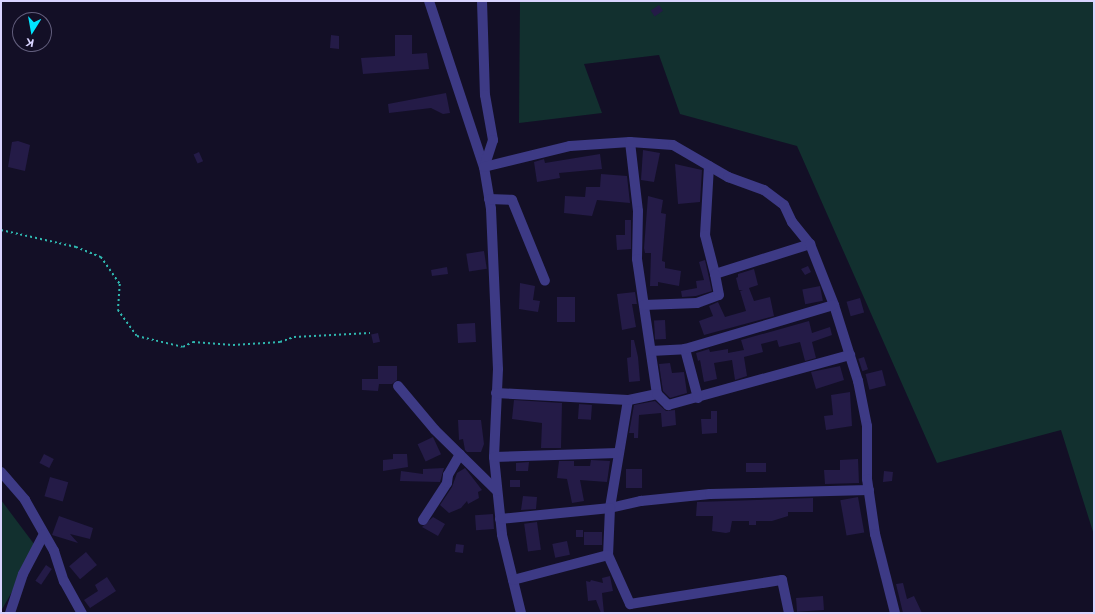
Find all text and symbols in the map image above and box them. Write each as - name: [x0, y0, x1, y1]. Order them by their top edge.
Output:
- north arrow: [12, 12, 52, 52]
- text: K: [25, 35, 35, 50]

